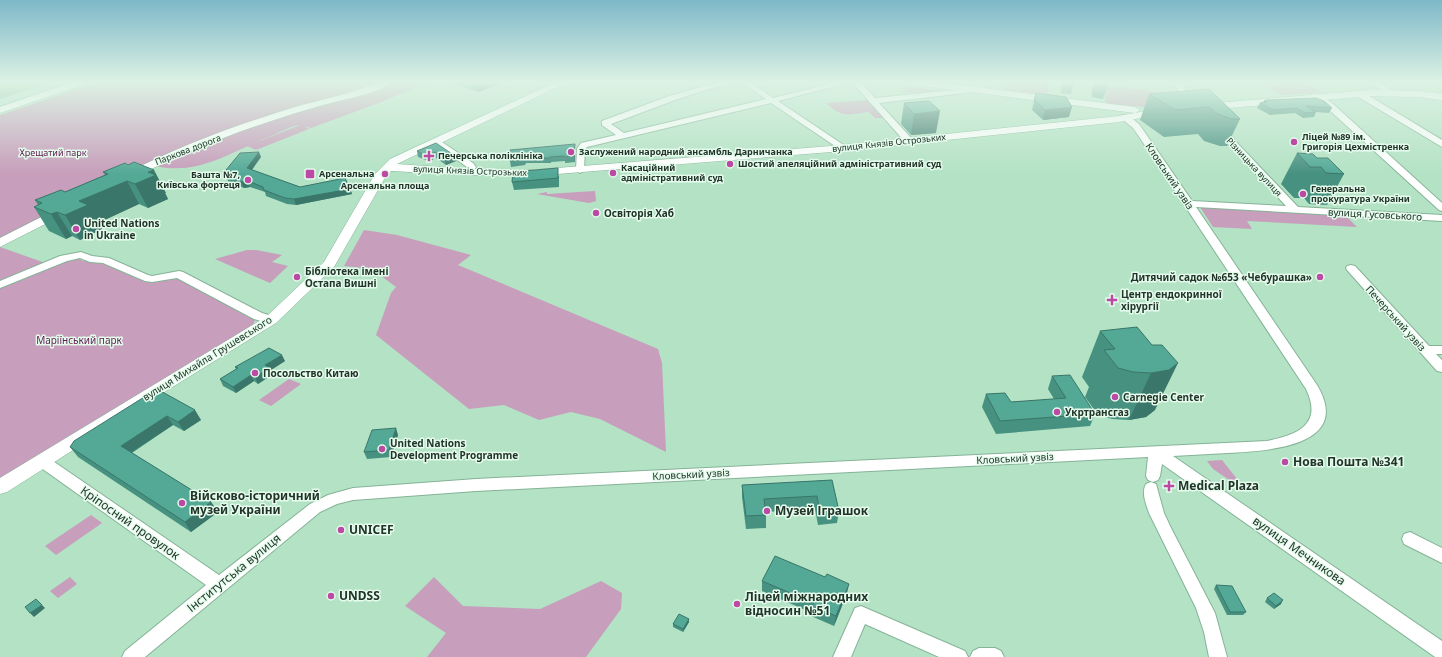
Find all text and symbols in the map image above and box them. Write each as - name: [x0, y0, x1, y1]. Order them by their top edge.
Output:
- street label: вулиця Князів Острозьких: [832, 130, 947, 155]
- place label: Ліцей №89 ім. Григорія Цехмістренка: [1302, 130, 1409, 153]
- street label: Паркова дорога: [153, 131, 223, 168]
- street label: Різницька вулиця: [1224, 134, 1285, 199]
- marker: Ліцей №89 ім. Григорія Цехмістренка: [1289, 137, 1299, 147]
- street label: Кловський узвіз: [1143, 140, 1198, 212]
- place label: Заслужений народний ансамбль Дарничанка: [579, 145, 793, 158]
- park label: Хрещатий парк: [19, 146, 87, 159]
- marker: Заслужений народний ансамбль Дарничанка: [566, 147, 576, 157]
- place label: Печерська поліклініка: [438, 149, 543, 162]
- marker: Печерська поліклініка: [423, 150, 435, 162]
- place label: Шостий апеляційний адміністративний суд: [738, 157, 942, 170]
- marker: Шостий апеляційний адміністративний суд: [725, 159, 735, 169]
- place label: Касаційний адміністративний суд: [621, 161, 723, 184]
- street label: вулиця Князів Острозьких: [413, 162, 528, 179]
- place label: Арсенальна: [319, 167, 374, 180]
- place label: Башта №7, Київська фортеця: [157, 168, 240, 191]
- marker: Арсенальна: [304, 168, 316, 180]
- marker: Касаційний адміністративний суд: [608, 168, 618, 178]
- marker: Арсенальна площа: [380, 169, 390, 179]
- marker: Башта №7, Київська фортеця: [243, 175, 253, 185]
- place label: Арсенальна площа: [341, 179, 429, 192]
- place label: Генеральна прокуратура України: [1311, 182, 1410, 205]
- marker: Генеральна прокуратура України: [1298, 189, 1308, 199]
- street label: вулиця Гусовського: [1327, 205, 1423, 223]
- place label: Освіторія Хаб: [604, 206, 674, 220]
- marker: Освіторія Хаб: [591, 208, 601, 218]
- place label: United Nations in Ukraine: [84, 216, 160, 242]
- marker: United Nations in Ukraine: [71, 224, 81, 234]
- place label: Бібліотека імені Остапа Вишні: [305, 264, 388, 290]
- place label: Дитячий садок №653 «Чебурашка»: [1131, 270, 1312, 284]
- marker: Бібліотека імені Остапа Вишні: [292, 272, 302, 282]
- marker: Дитячий садок №653 «Чебурашка»: [1315, 272, 1325, 282]
- street label: Печерський узвіз: [1363, 282, 1429, 354]
- place label: Центр ендокринної хірургії: [1121, 287, 1222, 313]
- marker: Центр ендокринної хірургії: [1106, 294, 1118, 306]
- street label: вулиця Михайла Грушевського: [140, 312, 274, 404]
- park label: Маріїнський парк: [36, 333, 123, 347]
- place label: Посольство Китаю: [263, 366, 359, 380]
- marker: Посольство Китаю: [250, 368, 260, 378]
- place label: Carnegie Center: [1123, 390, 1204, 404]
- marker: Carnegie Center: [1110, 392, 1120, 402]
- place label: Укртрансгаз: [1065, 405, 1129, 419]
- marker: Укртрансгаз: [1052, 407, 1062, 417]
- place label: United Nations Development Programme: [390, 436, 518, 462]
- marker: United Nations Development Programme: [377, 444, 387, 454]
- street label: Кловський узвіз: [976, 449, 1054, 467]
- place label: Нова Пошта №341: [1293, 453, 1404, 470]
- marker: Нова Пошта №341: [1280, 457, 1290, 467]
- street label: Кловський узвіз: [652, 465, 730, 483]
- place label: Medical Plaza: [1178, 477, 1259, 494]
- marker: Medical Plaza: [1163, 480, 1175, 492]
- street label: Кріпосний провулок: [77, 482, 184, 564]
- place label: Війсково-історичний музей України: [190, 487, 320, 518]
- marker: Війсково-історичний музей України: [177, 498, 187, 508]
- place label: Музей Іграшок: [775, 502, 869, 519]
- marker: Музей Іграшок: [762, 506, 772, 516]
- street label: вулиця Мечникова: [1249, 512, 1349, 589]
- place label: UNICEF: [349, 521, 394, 538]
- marker: UNICEF: [336, 525, 346, 535]
- street label: Інститутська вулиця: [183, 529, 284, 616]
- place label: UNDSS: [339, 587, 380, 604]
- place label: Ліцей міжнародних відносин №51: [745, 588, 868, 619]
- marker: UNDSS: [326, 591, 336, 601]
- marker: Ліцей міжнародних відносин №51: [732, 599, 742, 609]

